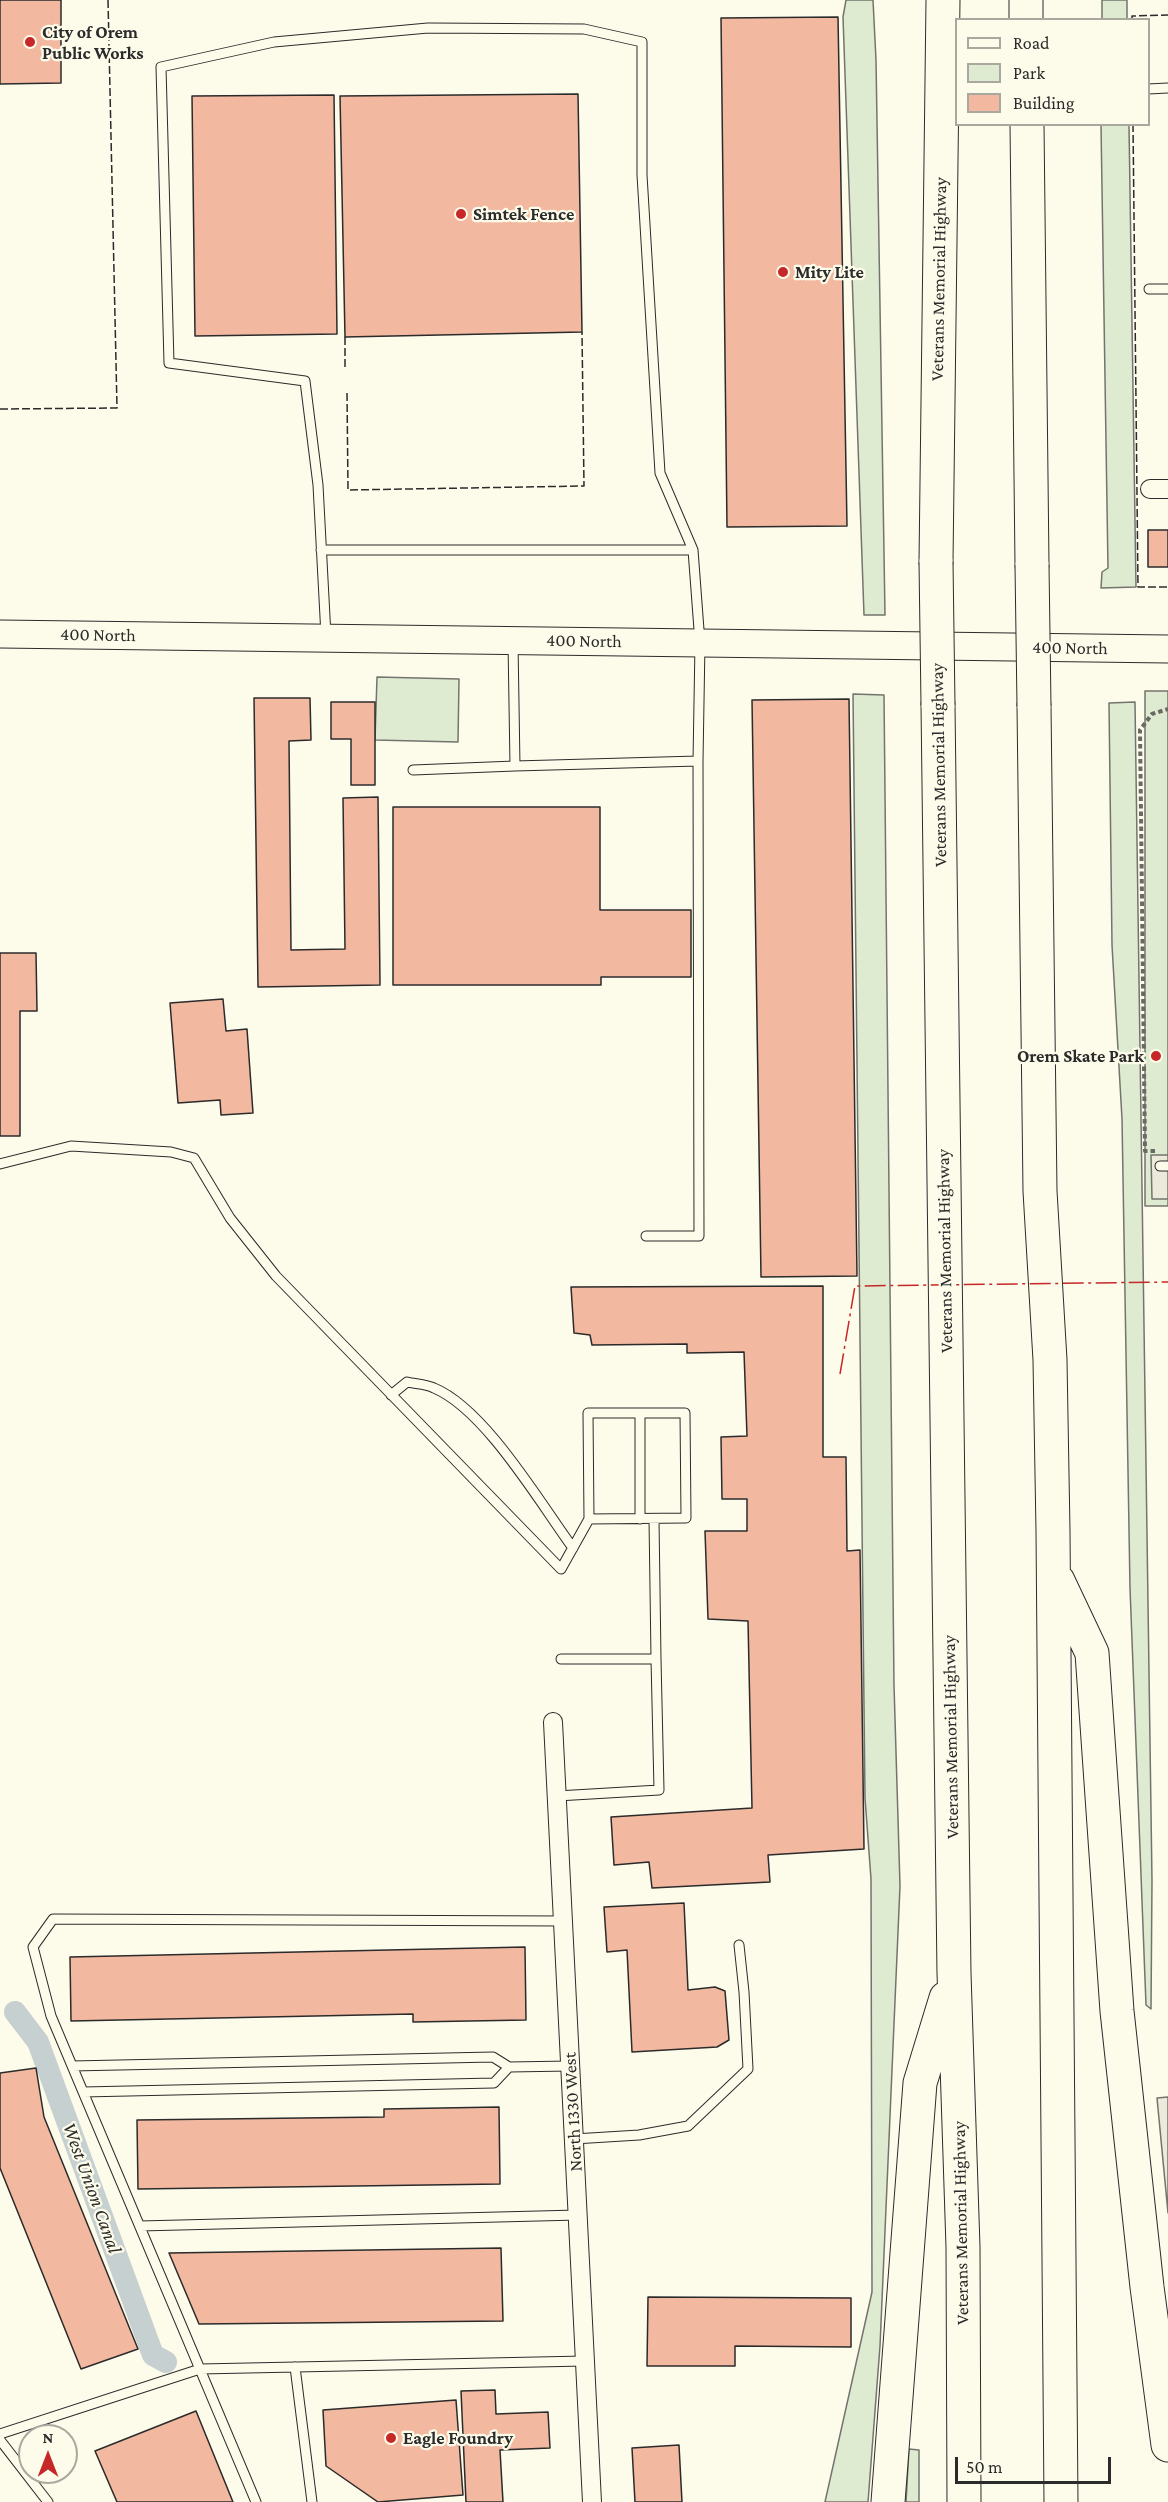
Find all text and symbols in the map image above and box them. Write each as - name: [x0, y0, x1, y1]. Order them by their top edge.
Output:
- legend: [955, 18, 1150, 126]
- place label: City of Orem Public Works: [42, 21, 144, 63]
- text: Road: [1013, 33, 1050, 53]
- marker: City of Orem Public Works: [23, 35, 37, 49]
- text: Park: [1013, 63, 1045, 83]
- text: Building: [1013, 93, 1074, 113]
- street label: Veterans Memorial Highway: [926, 177, 952, 381]
- place label: Simtek Fence: [473, 203, 574, 225]
- marker: Simtek Fence: [454, 207, 468, 221]
- place label: Mity Lite: [795, 261, 864, 283]
- marker: Mity Lite: [776, 265, 790, 279]
- street label: 400 North: [60, 624, 136, 646]
- street label: 400 North: [546, 630, 622, 652]
- street label: 400 North: [1032, 637, 1108, 659]
- street label: Veterans Memorial Highway: [926, 663, 952, 867]
- place label: Orem Skate Park: [1017, 1045, 1144, 1067]
- marker: Orem Skate Park: [1149, 1049, 1163, 1063]
- street label: Veterans Memorial Highway: [932, 1149, 958, 1353]
- street label: Veterans Memorial Highway: [938, 1635, 964, 1839]
- street label: North 1330 West: [559, 2052, 587, 2172]
- water label: West Union Canal: [57, 2119, 127, 2257]
- street label: Veterans Memorial Highway: [948, 2121, 974, 2325]
- north arrow: [18, 2424, 78, 2484]
- place label: Eagle Foundry: [403, 2427, 513, 2449]
- text: N: [43, 2429, 53, 2446]
- marker: Eagle Foundry: [384, 2431, 398, 2445]
- scale bar: [958, 2445, 1114, 2483]
- text: 50 m: [966, 2457, 1003, 2477]

